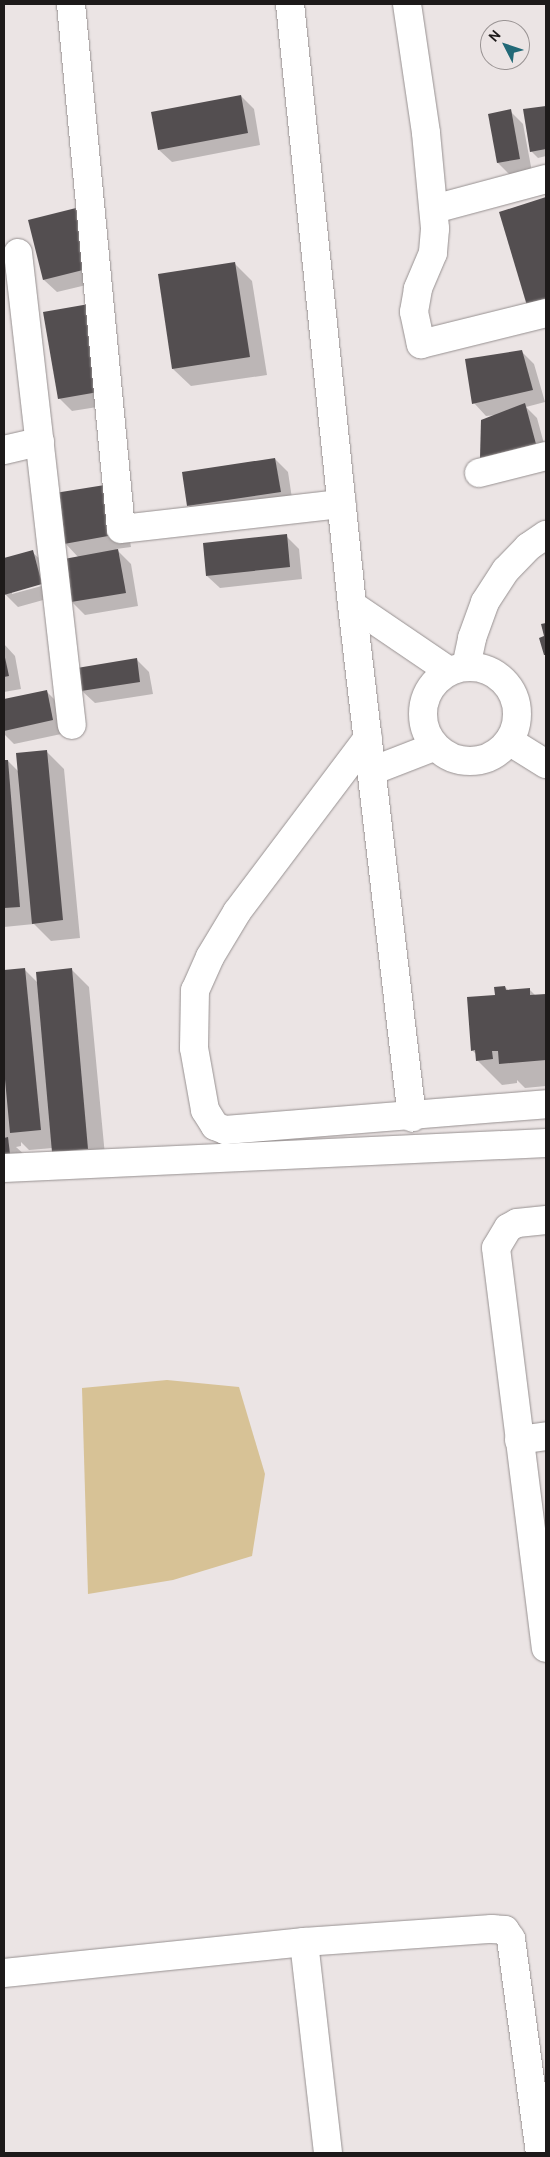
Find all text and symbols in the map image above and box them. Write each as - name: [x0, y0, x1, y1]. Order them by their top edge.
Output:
- north arrow: [480, 20, 530, 70]
- text: N: [484, 26, 504, 45]

